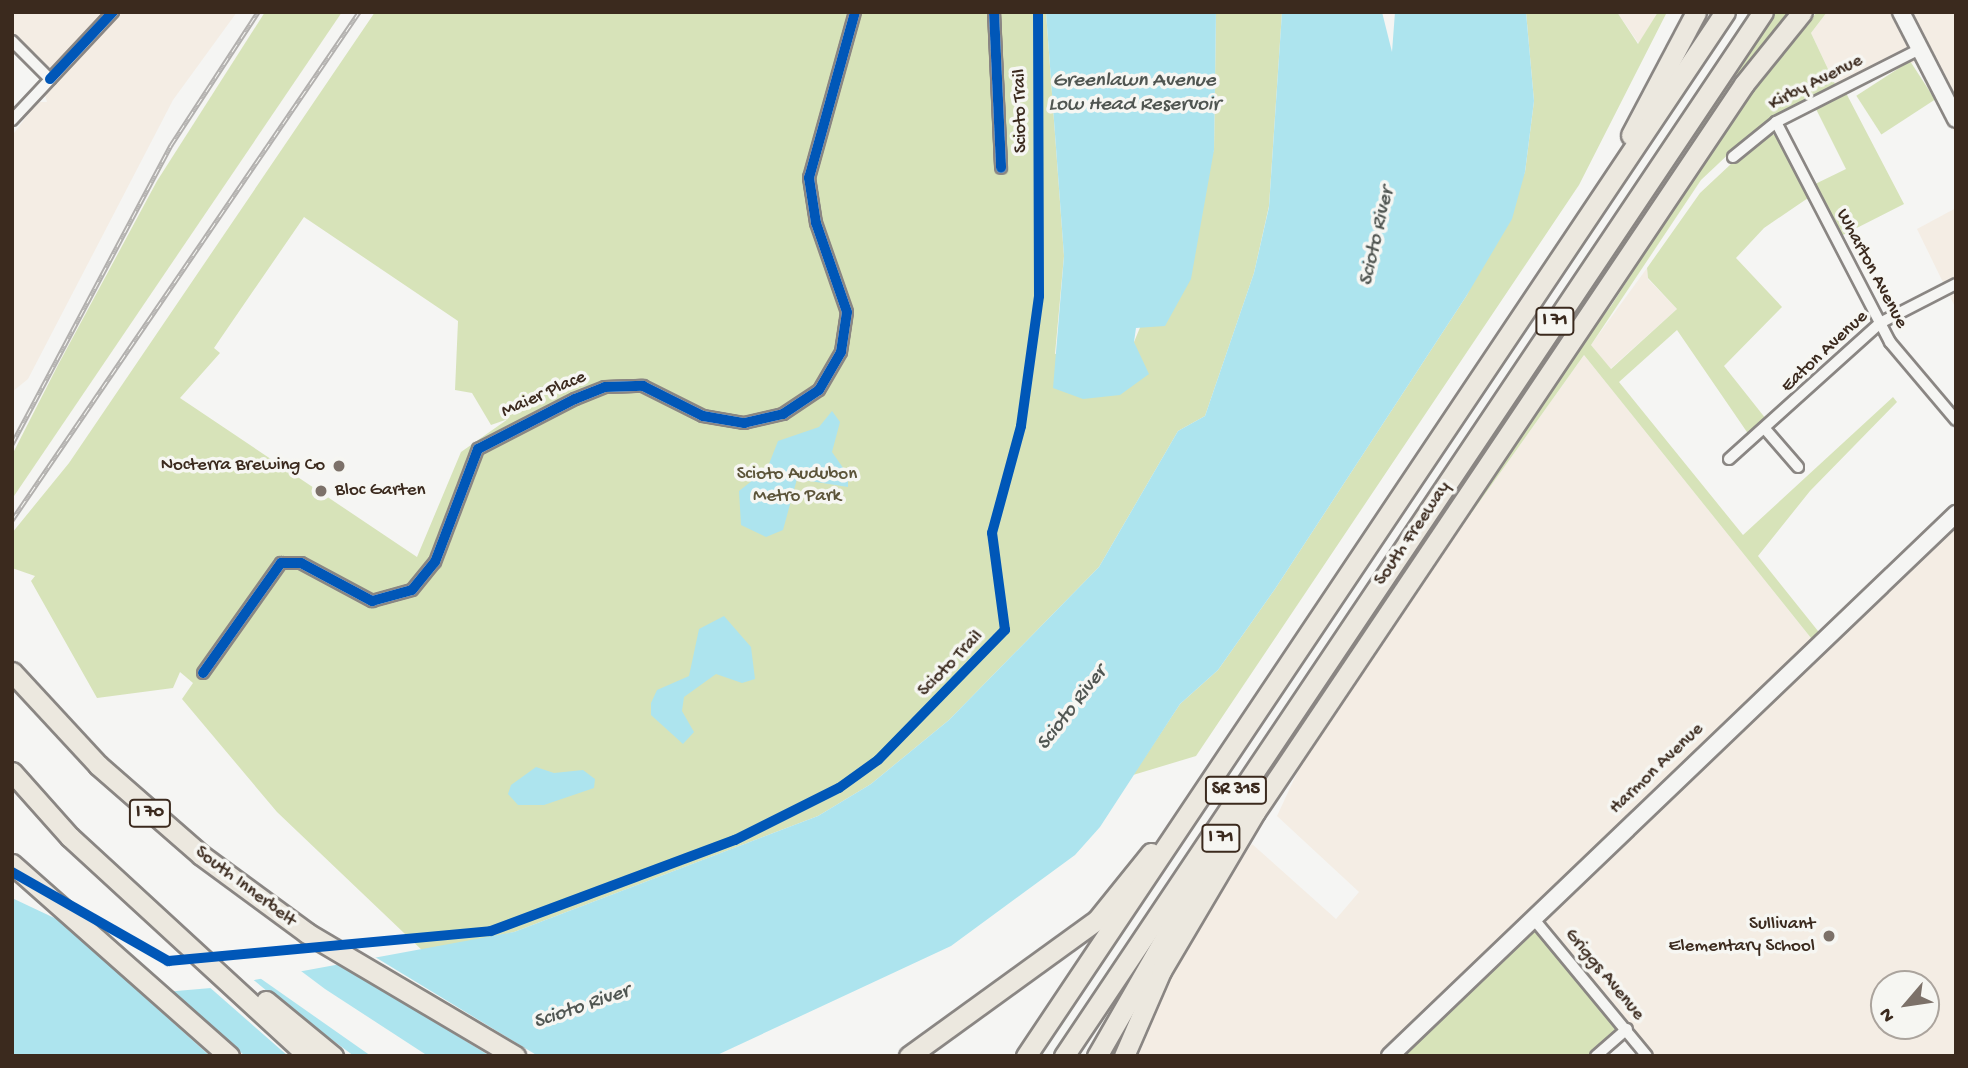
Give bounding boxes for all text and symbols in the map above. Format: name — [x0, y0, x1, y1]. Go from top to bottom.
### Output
street label: Kirby Avenue — [1765, 50, 1867, 116]
street label: Scioto Trail — [1009, 69, 1033, 153]
water label: Greenlawn Avenue Low Head Reservoir — [1048, 69, 1220, 119]
water label: Scioto River — [1354, 186, 1402, 288]
street label: Wharton Avenue — [1830, 205, 1912, 333]
road number: I 71 — [1534, 306, 1576, 335]
street label: Eaton Avenue — [1777, 306, 1873, 398]
street label: Maier Place — [498, 366, 590, 424]
place label: Nocterra Brewing Co — [161, 455, 325, 477]
marker: Nocterra Brewing Co — [331, 458, 347, 474]
park label: Scioto Audubon Metro Park — [737, 464, 857, 508]
street label: South Freeway — [1370, 478, 1456, 590]
place label: Bloc Garten — [335, 480, 426, 502]
marker: Bloc Garten — [313, 483, 329, 499]
street label: Scioto Trail — [914, 626, 988, 702]
water label: Scioto River — [1032, 662, 1114, 756]
street label: Harmon Avenue — [1605, 718, 1709, 820]
road number: SR 315 — [1204, 776, 1268, 804]
road number: I 70 — [127, 798, 173, 828]
road number: I 71 — [1200, 824, 1242, 852]
street label: South Innerbelt — [190, 841, 300, 933]
place label: Sullivant Elementary School — [1669, 914, 1815, 958]
street label: Griggs Avenue — [1559, 924, 1649, 1026]
marker: Sullivant Elementary School — [1821, 928, 1837, 944]
north arrow — [1870, 970, 1940, 1040]
water label: Scioto River — [531, 980, 633, 1036]
text: N — [1875, 1003, 1901, 1025]

